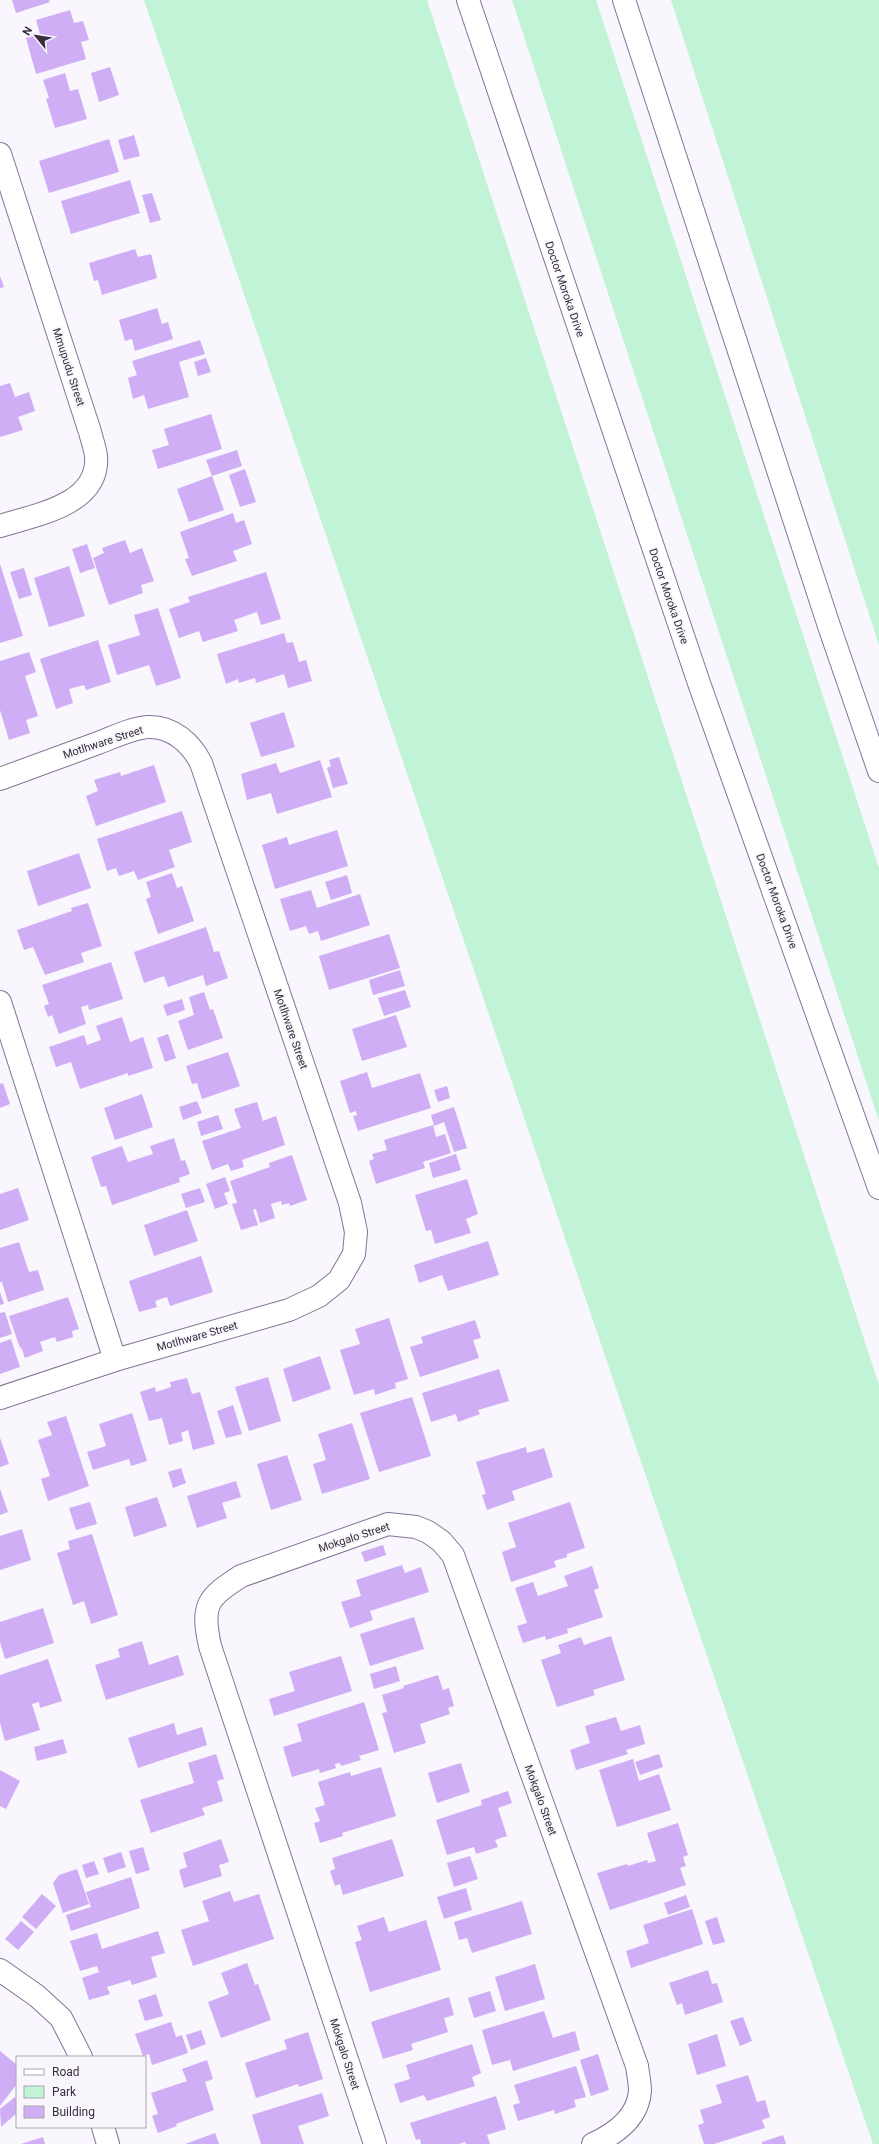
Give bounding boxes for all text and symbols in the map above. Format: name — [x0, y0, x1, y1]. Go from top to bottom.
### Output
north arrow — [16, 16, 56, 56]
text: N — [20, 24, 35, 38]
street label: Doctor Moroka Drive — [542, 240, 587, 339]
street label: Mmupudu Street — [50, 326, 87, 408]
street label: Doctor Moroka Drive — [646, 547, 691, 646]
street label: Motlhware Street — [61, 723, 145, 762]
street label: Doctor Moroka Drive — [753, 852, 800, 951]
street label: Motlhware Street — [271, 987, 310, 1071]
street label: Motlhware Street — [155, 1319, 240, 1354]
street label: Mokgalo Street — [317, 1520, 392, 1555]
street label: Mokgalo Street — [522, 1763, 559, 1838]
street label: Mokgalo Street — [327, 2017, 362, 2092]
legend — [16, 2056, 146, 2128]
text: Road — [52, 2065, 80, 2079]
text: Park — [52, 2085, 77, 2099]
text: Building — [52, 2105, 95, 2119]

